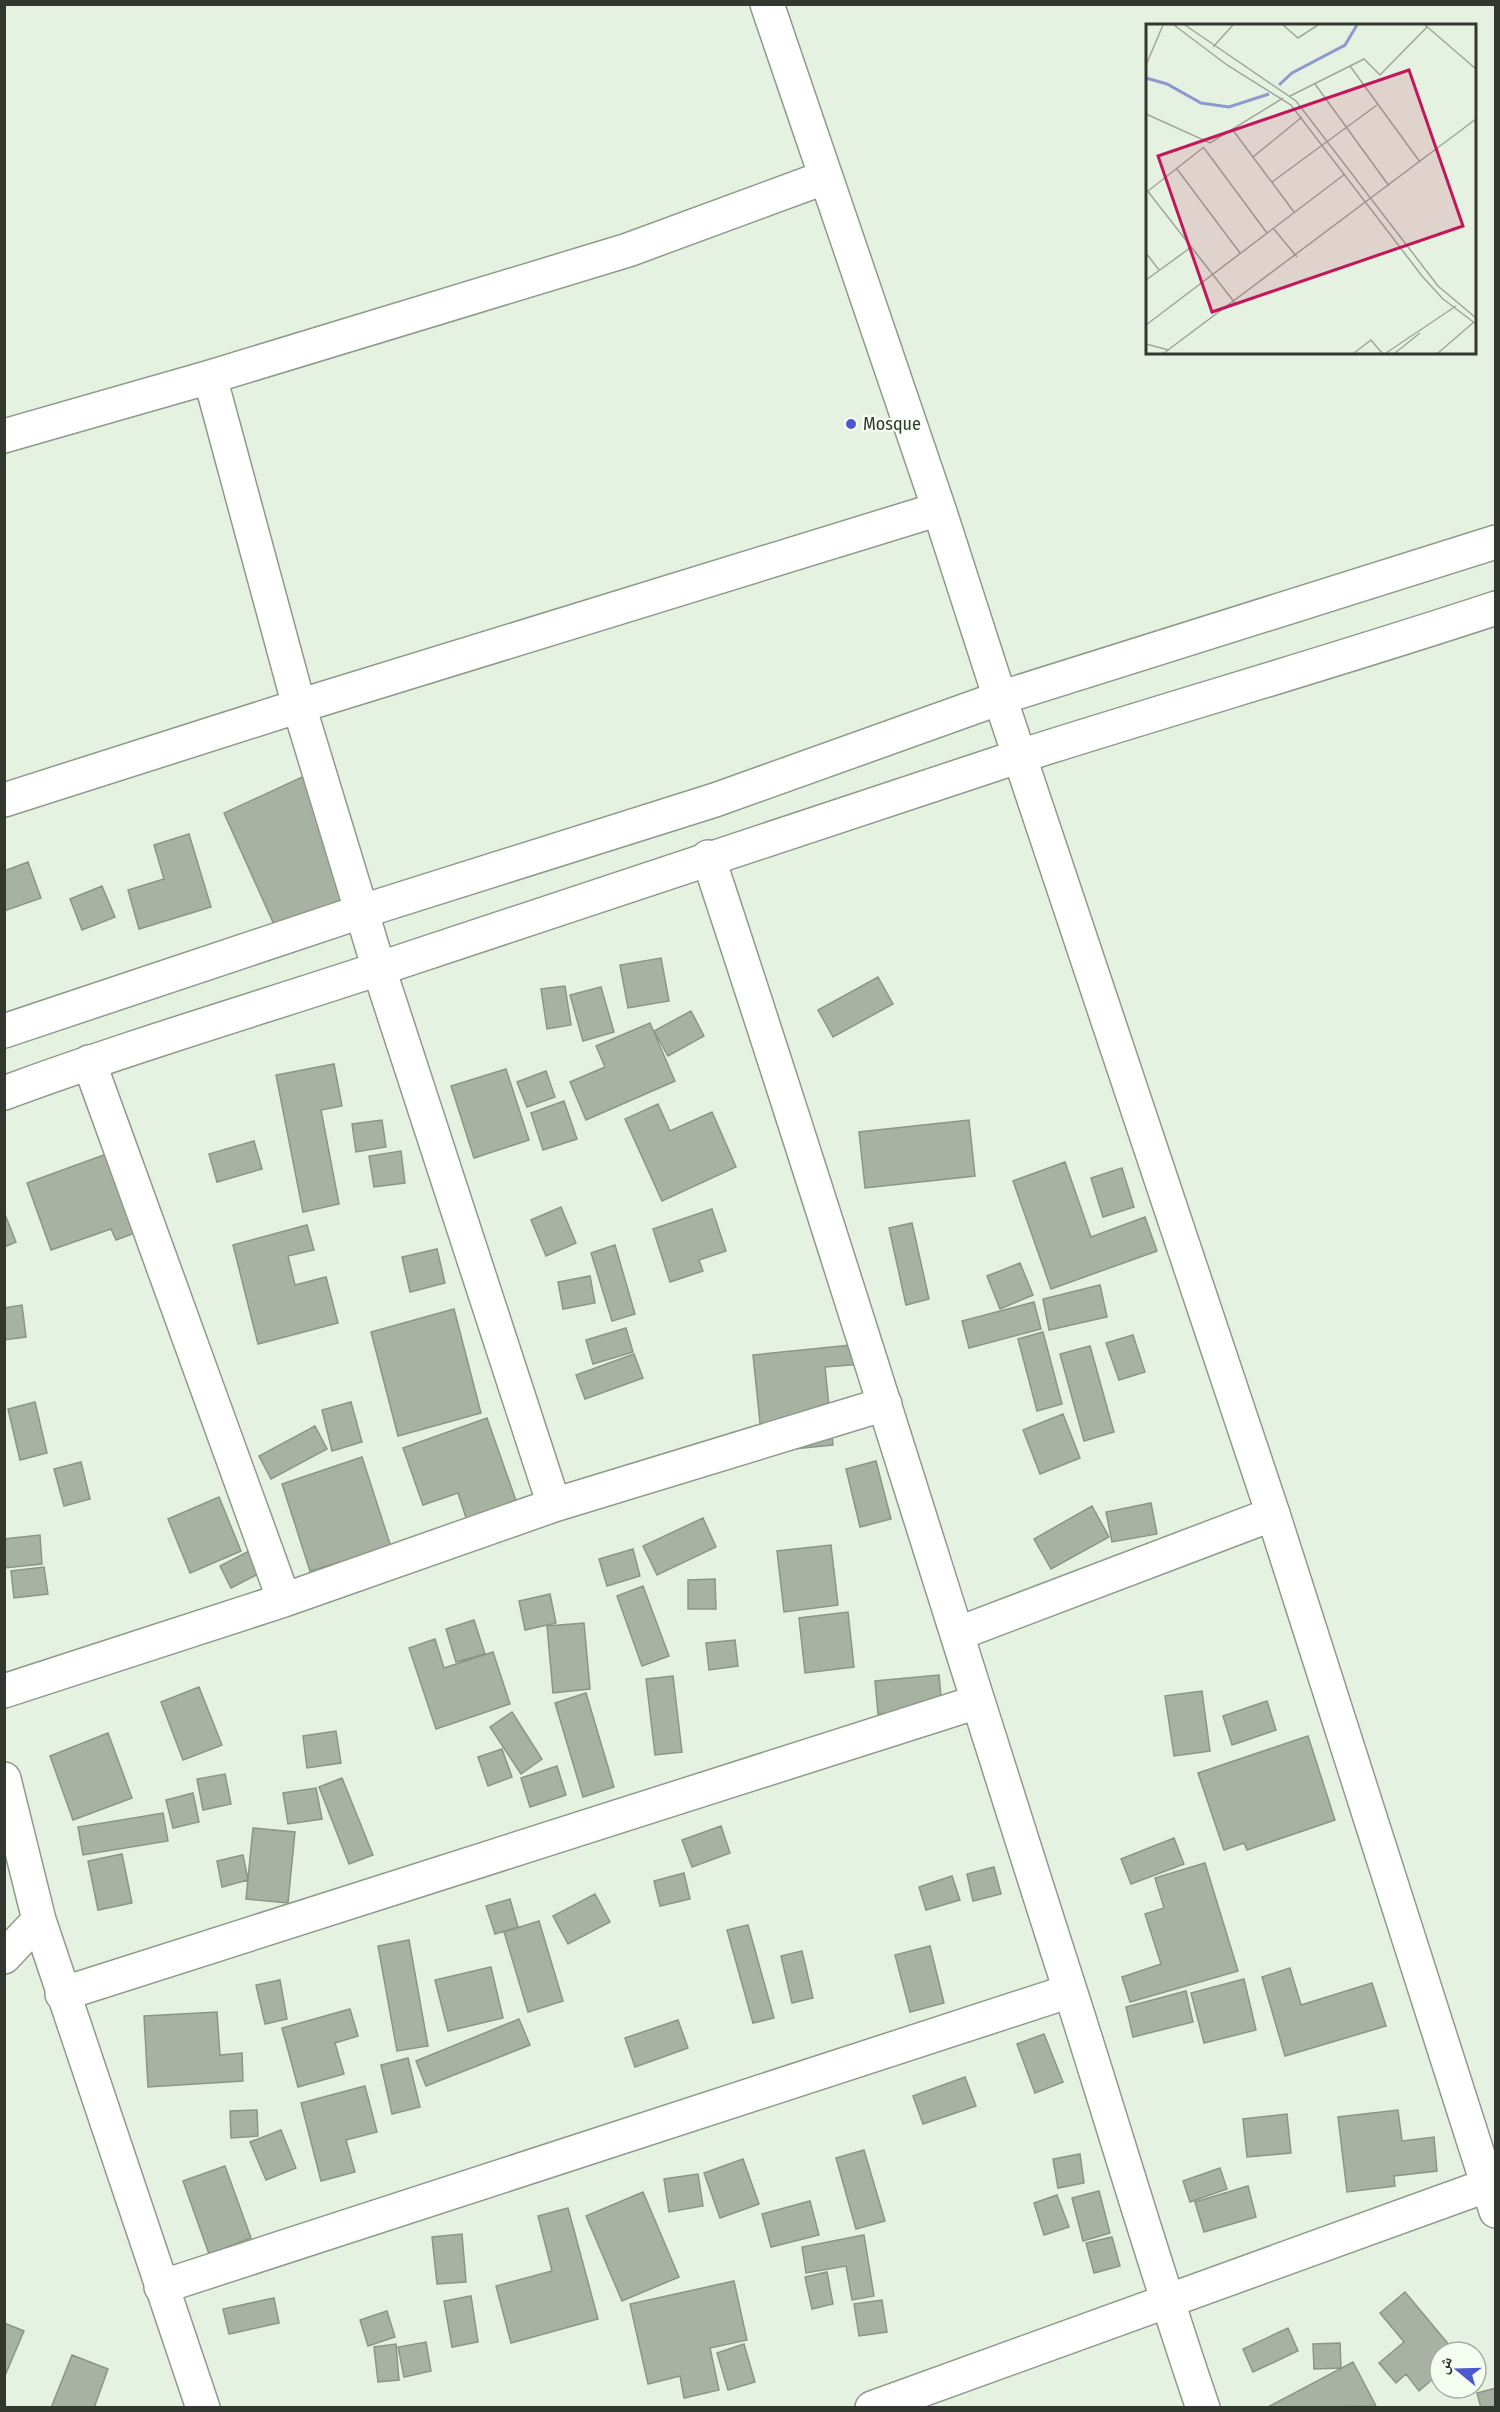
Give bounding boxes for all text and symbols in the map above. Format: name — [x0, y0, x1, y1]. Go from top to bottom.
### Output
inset map — [1146, 24, 1476, 354]
place label: Mosque — [863, 413, 921, 435]
marker: Mosque — [844, 417, 858, 431]
north arrow — [1428, 2340, 1488, 2400]
text: ش — [1433, 2354, 1456, 2376]

